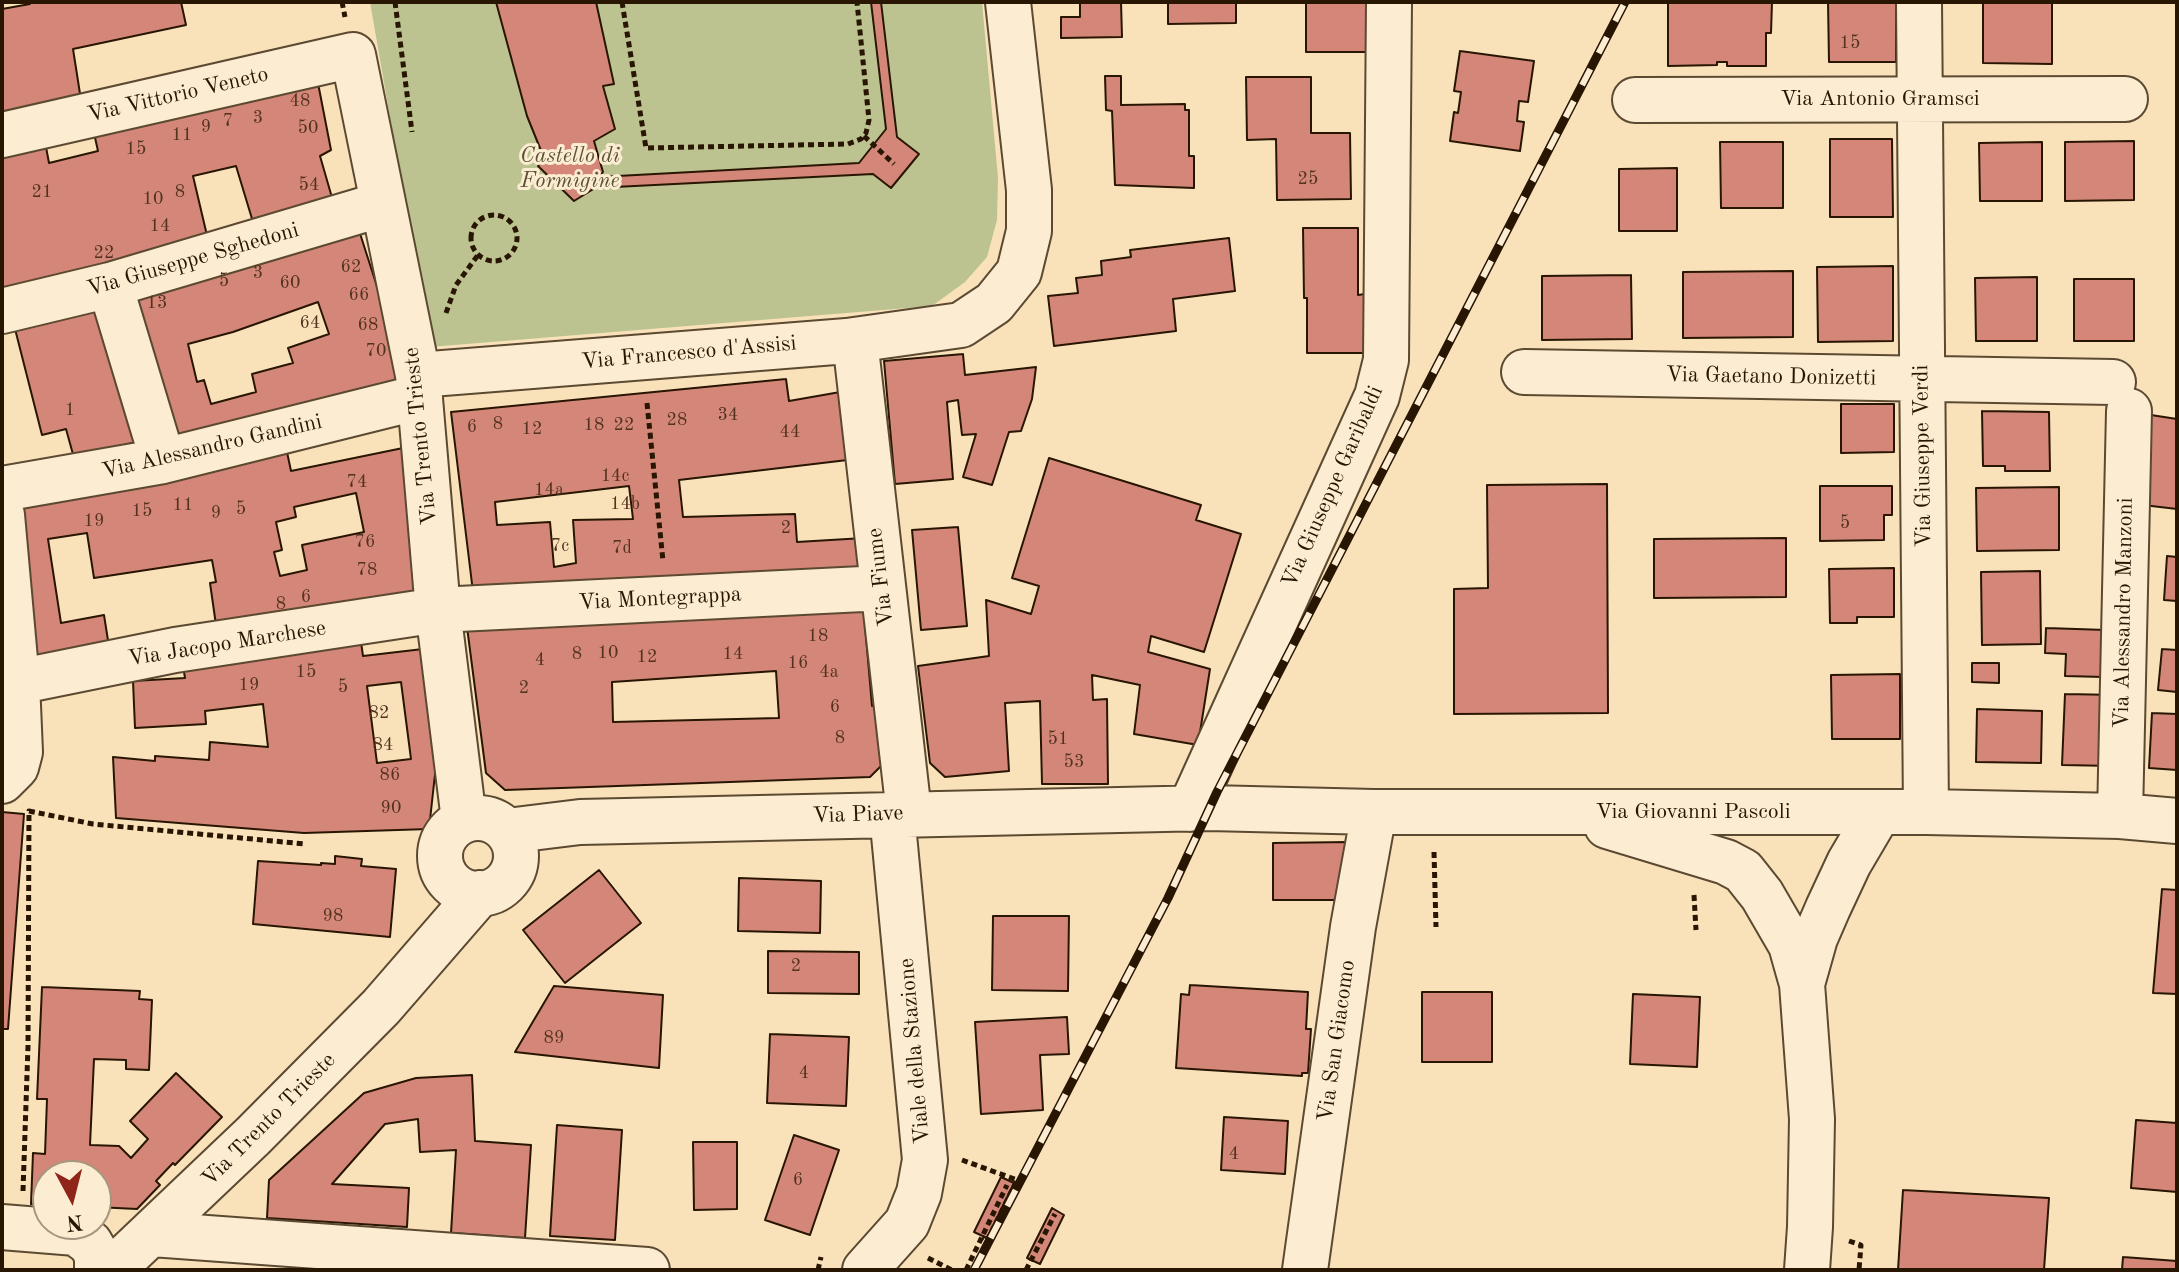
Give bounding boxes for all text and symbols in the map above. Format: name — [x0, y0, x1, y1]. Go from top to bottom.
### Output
house number: 15 — [1840, 32, 1860, 54]
street label: Via Vittorio Veneto — [85, 61, 271, 129]
street label: Via Antonio Gramsci — [1780, 86, 1980, 112]
house number: 48 — [290, 90, 310, 112]
house number: 3 — [253, 107, 263, 129]
house number: 7 — [223, 110, 233, 132]
house number: 9 — [201, 116, 211, 138]
house number: 50 — [298, 117, 318, 139]
house number: 11 — [172, 124, 192, 146]
house number: 15 — [126, 138, 146, 160]
park label: Castello di Formigine — [520, 143, 620, 194]
house number: 25 — [1298, 168, 1318, 190]
house number: 54 — [299, 174, 319, 196]
house number: 21 — [32, 181, 52, 203]
house number: 8 — [175, 181, 185, 203]
house number: 10 — [143, 188, 163, 210]
house number: 14 — [150, 215, 170, 237]
street label: Via Giuseppe Sghedoni — [84, 217, 302, 303]
house number: 22 — [94, 242, 114, 264]
house number: 62 — [341, 256, 361, 278]
house number: 3 — [253, 262, 263, 284]
house number: 5 — [219, 270, 229, 292]
house number: 60 — [280, 272, 300, 294]
house number: 66 — [349, 284, 369, 306]
house number: 13 — [147, 292, 167, 314]
house number: 64 — [300, 312, 320, 334]
house number: 68 — [358, 314, 378, 336]
street label: Via Francesco d'Assisi — [580, 330, 798, 376]
house number: 70 — [366, 340, 386, 362]
street label: Via Trento Trieste — [399, 346, 443, 526]
street label: Via Gaetano Donizetti — [1666, 362, 1876, 392]
street label: Via Giuseppe Verdi — [1908, 364, 1938, 548]
street label: Via Giuseppe Garibaldi — [1277, 382, 1389, 592]
house number: 1 — [65, 399, 75, 421]
house number: 34 — [718, 404, 738, 426]
street label: Via Alessandro Gandini — [99, 409, 325, 485]
house number: 28 — [667, 409, 687, 431]
house number: 8 — [493, 413, 503, 435]
house number: 18 — [584, 414, 604, 436]
house number: 22 — [614, 414, 634, 436]
house number: 6 — [467, 416, 477, 438]
house number: 12 — [522, 418, 542, 440]
house number: 44 — [780, 421, 800, 443]
house number: 14c — [601, 465, 629, 487]
house number: 74 — [347, 471, 367, 493]
house number: 14a — [534, 479, 564, 501]
house number: 14b — [610, 493, 640, 515]
house number: 11 — [173, 494, 193, 516]
street label: Via Alessandro Manzoni — [2109, 497, 2139, 729]
house number: 5 — [236, 498, 246, 520]
house number: 15 — [132, 500, 152, 522]
house number: 9 — [211, 502, 221, 524]
house number: 19 — [84, 510, 104, 532]
house number: 5 — [1840, 512, 1850, 534]
house number: 2 — [781, 517, 791, 539]
street label: Via Fiume — [862, 526, 900, 628]
house number: 76 — [355, 531, 375, 553]
house number: 7c — [551, 535, 569, 557]
house number: 7d — [612, 537, 632, 559]
house number: 78 — [357, 559, 377, 581]
street label: Via Montegrappa — [578, 582, 742, 616]
house number: 6 — [301, 586, 311, 608]
house number: 8 — [276, 593, 286, 615]
street label: Via Jacopo Marchese — [126, 615, 328, 673]
house number: 18 — [808, 625, 828, 647]
house number: 10 — [598, 642, 618, 664]
house number: 8 — [572, 643, 582, 665]
house number: 14 — [723, 643, 743, 665]
house number: 12 — [637, 646, 657, 668]
house number: 4 — [535, 649, 545, 671]
house number: 16 — [788, 652, 808, 674]
house number: 15 — [296, 661, 316, 683]
house number: 4a — [819, 661, 839, 683]
house number: 19 — [239, 674, 259, 696]
house number: 5 — [338, 676, 348, 698]
house number: 2 — [519, 677, 529, 699]
house number: 6 — [830, 696, 840, 718]
house number: 82 — [369, 702, 389, 724]
house number: 8 — [835, 727, 845, 749]
house number: 51 — [1048, 728, 1068, 750]
house number: 84 — [373, 734, 393, 756]
house number: 53 — [1064, 751, 1084, 773]
house number: 86 — [380, 764, 400, 786]
house number: 90 — [381, 797, 401, 819]
street label: Via Giovanni Pascoli — [1595, 799, 1791, 825]
street label: Via Piave — [812, 800, 904, 830]
house number: 98 — [323, 905, 343, 927]
house number: 2 — [791, 955, 801, 977]
street label: Viale della Stazione — [894, 957, 936, 1145]
street label: Via San Giacomo — [1313, 958, 1361, 1124]
house number: 89 — [544, 1027, 564, 1049]
street label: Via Trento Trieste — [197, 1048, 341, 1192]
house number: 4 — [799, 1062, 809, 1084]
house number: 4 — [1229, 1143, 1239, 1165]
north arrow — [32, 1160, 112, 1240]
house number: 6 — [793, 1169, 803, 1191]
text: N — [65, 1210, 84, 1234]

